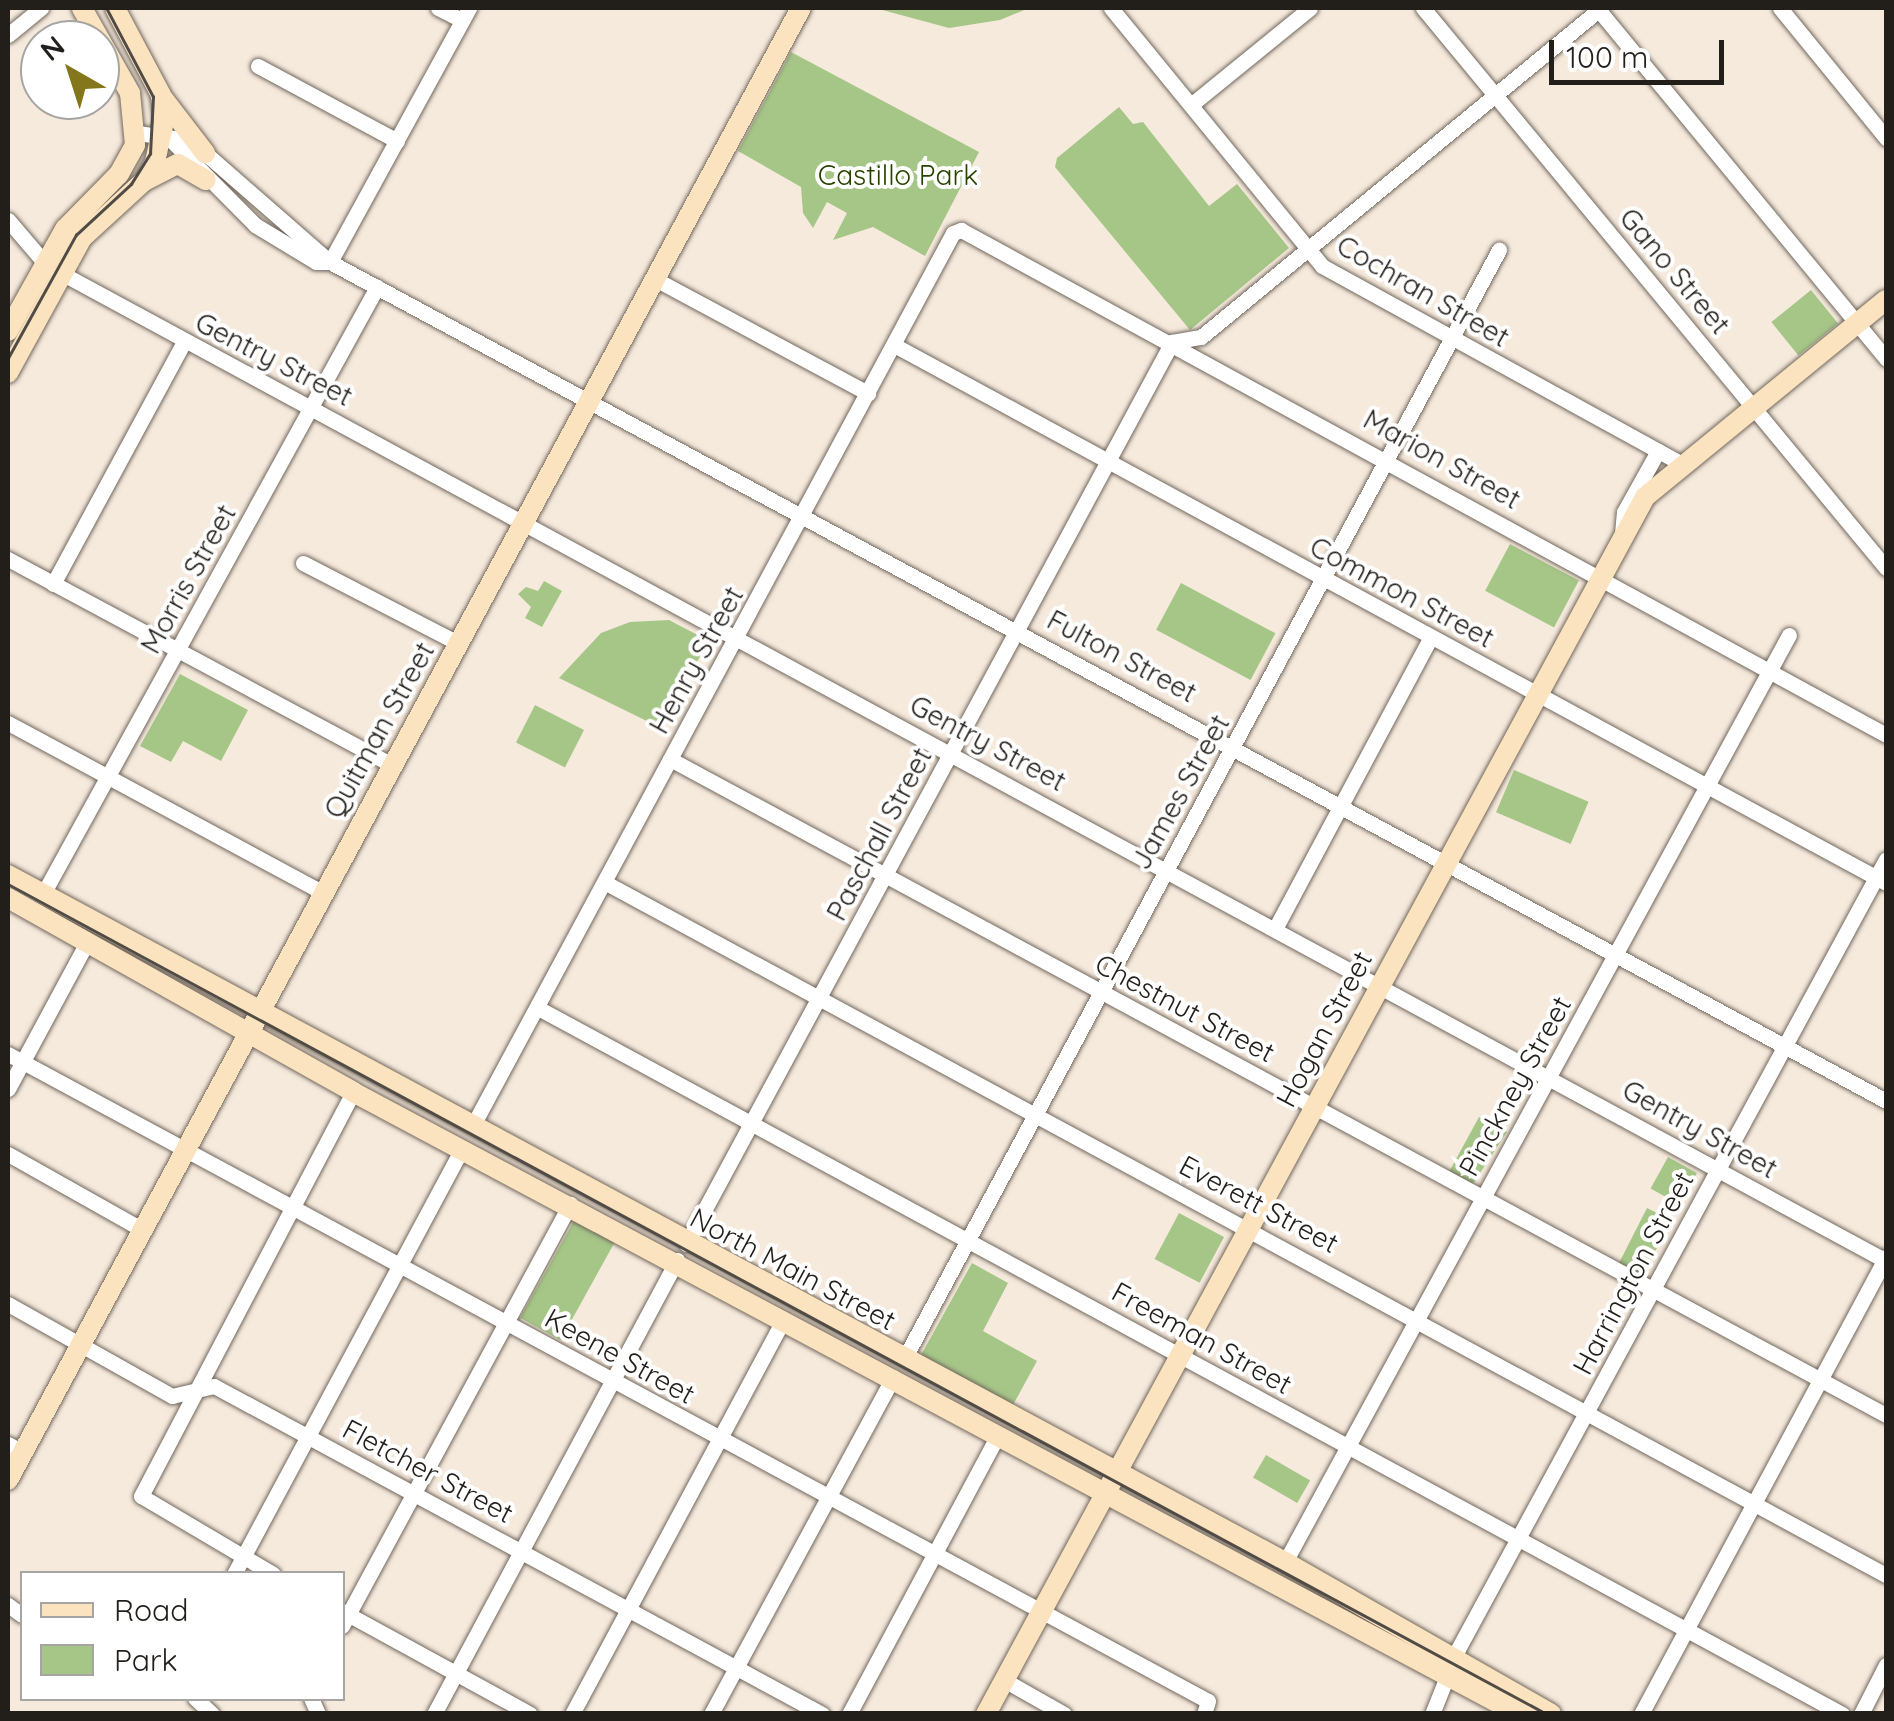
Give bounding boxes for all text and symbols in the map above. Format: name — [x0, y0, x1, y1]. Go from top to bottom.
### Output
north arrow — [20, 20, 120, 120]
scale bar — [1554, 20, 1729, 82]
text: N — [33, 28, 71, 68]
text: 100 m — [1566, 38, 1648, 76]
park label: Castillo Park — [818, 158, 978, 192]
street label: Gano Street — [1613, 201, 1737, 341]
street label: Cochran Street — [1331, 228, 1515, 354]
street label: Gentry Street — [190, 305, 358, 413]
street label: Marion Street — [1358, 402, 1526, 516]
street label: Morris Street — [133, 499, 243, 659]
street label: Common Street — [1304, 529, 1500, 655]
street label: Henry Street — [642, 581, 750, 739]
street label: Fulton Street — [1042, 603, 1202, 709]
street label: Quitman Street — [317, 636, 441, 824]
street label: Gentry Street — [904, 688, 1072, 798]
street label: James Street — [1124, 709, 1236, 875]
street label: Paschall Street — [819, 742, 939, 926]
street label: Hogan Street — [1269, 945, 1379, 1113]
street label: Chestnut Street — [1090, 947, 1280, 1069]
street label: Pinckney Street — [1452, 990, 1578, 1182]
street label: Gentry Street — [1617, 1073, 1783, 1185]
street label: Everett Street — [1174, 1148, 1344, 1260]
street label: Harrington Street — [1565, 1166, 1701, 1380]
street label: North Main Street — [685, 1201, 901, 1337]
street label: Freeman Street — [1106, 1275, 1298, 1401]
street label: Keene Street — [539, 1301, 701, 1411]
street label: Fletcher Street — [337, 1412, 519, 1530]
legend — [20, 1571, 345, 1701]
text: Road — [114, 1591, 188, 1629]
text: Park — [114, 1641, 178, 1679]

